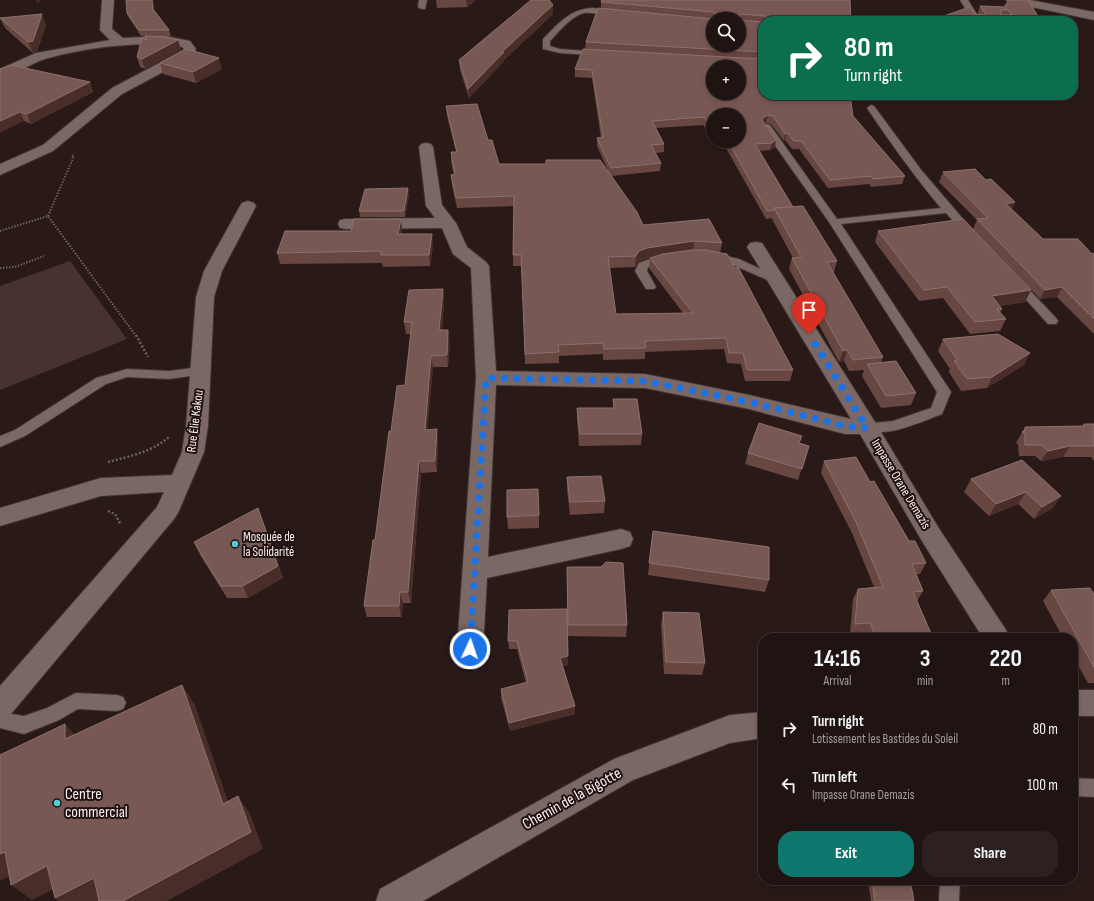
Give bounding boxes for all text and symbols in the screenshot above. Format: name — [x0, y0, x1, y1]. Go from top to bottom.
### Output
map controls — [706, 12, 746, 148]
button: search — [706, 12, 746, 52]
text: 80 m — [844, 31, 893, 64]
icon: right — [778, 32, 830, 84]
button: + — [706, 60, 746, 100]
text: Turn right — [844, 65, 902, 86]
button: − — [706, 108, 746, 148]
pin — [792, 293, 826, 334]
icon: arrive — [798, 299, 820, 321]
street label: Rue Élie Kakou — [183, 389, 207, 453]
street label: Impasse Orane Demazis — [868, 436, 934, 532]
place label: Mosquée de la Solidarité — [243, 529, 295, 560]
marker: Mosquée de la Solidarité — [230, 539, 240, 549]
position arrow — [449, 628, 491, 670]
text: 14:16 — [814, 644, 861, 673]
text: 3 — [920, 644, 931, 673]
text: 220 — [989, 644, 1022, 673]
text: Arrival — [824, 673, 851, 689]
text: min — [917, 673, 933, 689]
text: m — [1001, 673, 1010, 689]
text: Turn right — [812, 712, 864, 731]
icon: right — [778, 718, 800, 740]
text: 80 m — [1033, 720, 1058, 739]
text: Lotissement les Bastides du Soleil — [812, 731, 958, 747]
street label: Chemin de la Bigotte — [519, 764, 625, 834]
text: Turn left — [812, 768, 857, 787]
icon: left — [778, 774, 800, 796]
text: 100 m — [1027, 776, 1058, 795]
place label: Centre commercial — [65, 785, 128, 822]
text: Impasse Orane Demazis — [812, 787, 914, 803]
marker: Centre commercial — [52, 798, 62, 808]
button: Exit — [778, 831, 914, 877]
button: Share — [922, 831, 1058, 877]

